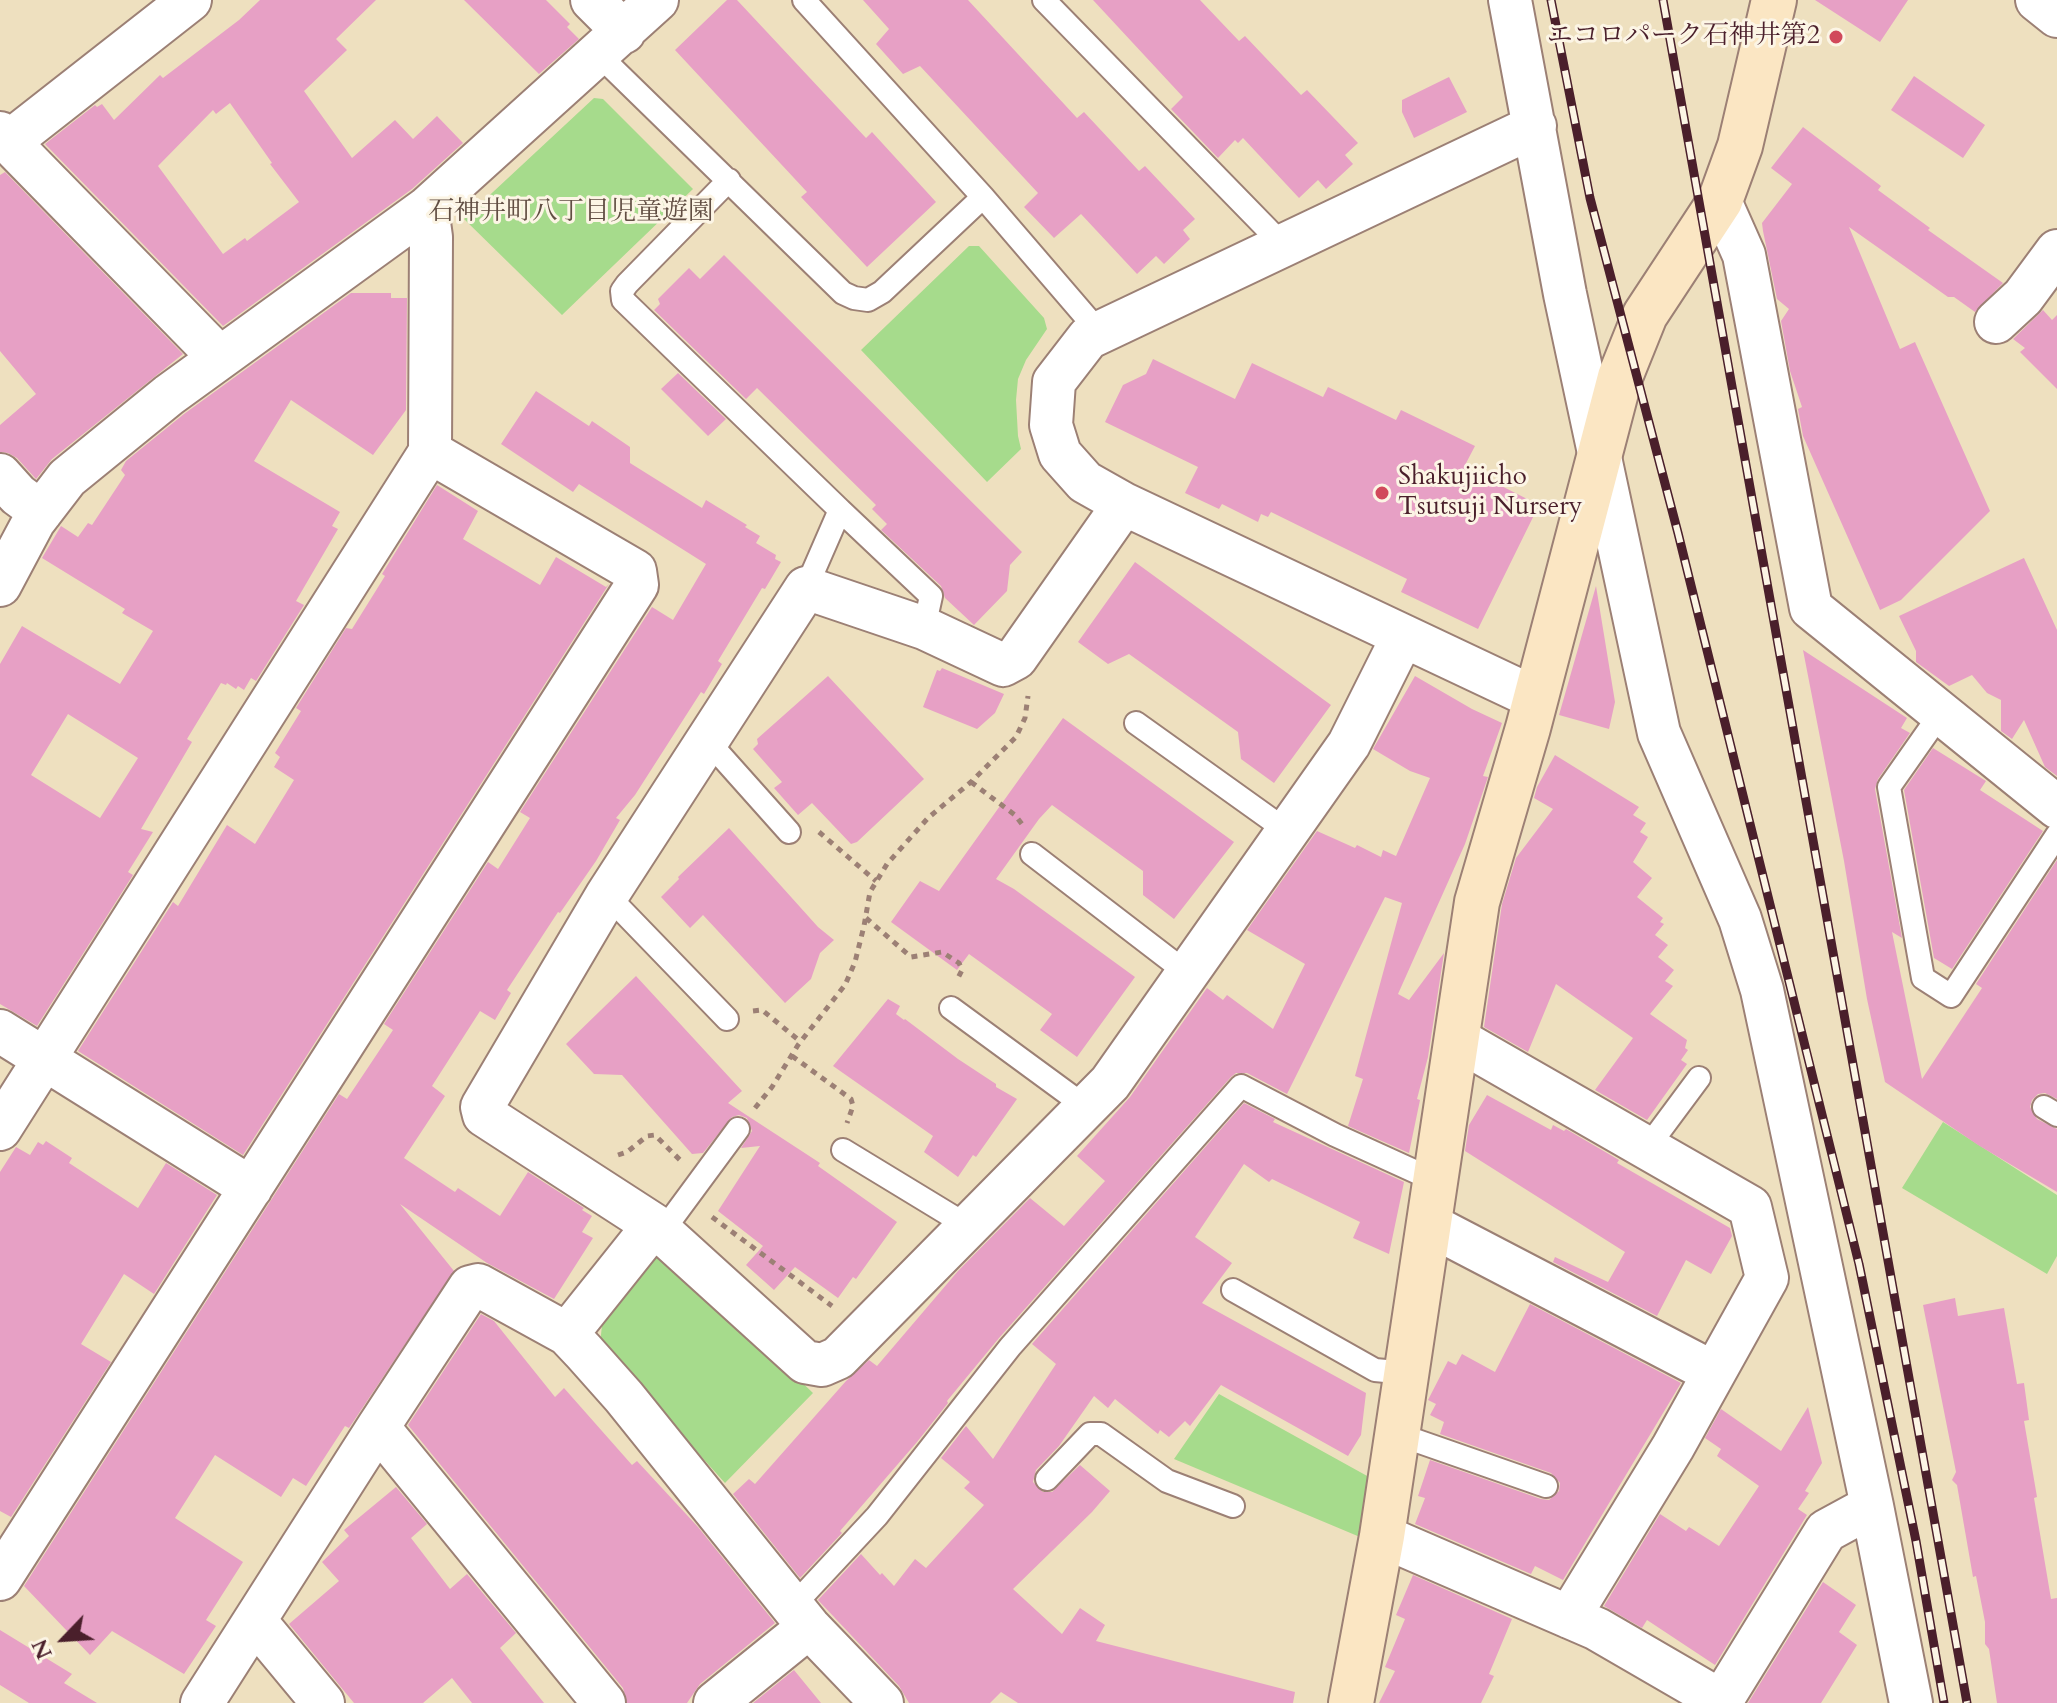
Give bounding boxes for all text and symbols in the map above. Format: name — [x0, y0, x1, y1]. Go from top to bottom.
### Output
place label: エコロパーク石神井第2 — [1547, 21, 1820, 53]
marker: エコロパーク石神井第2 — [1827, 28, 1845, 46]
park label: 石神井町八丁目児童遊園 — [428, 197, 714, 229]
place label: Shakujiicho Tsutsuji Nursery — [1398, 462, 1582, 524]
marker: Shakujiicho Tsutsuji Nursery — [1373, 484, 1391, 502]
north arrow — [24, 1599, 104, 1679]
text: N — [25, 1634, 60, 1664]

